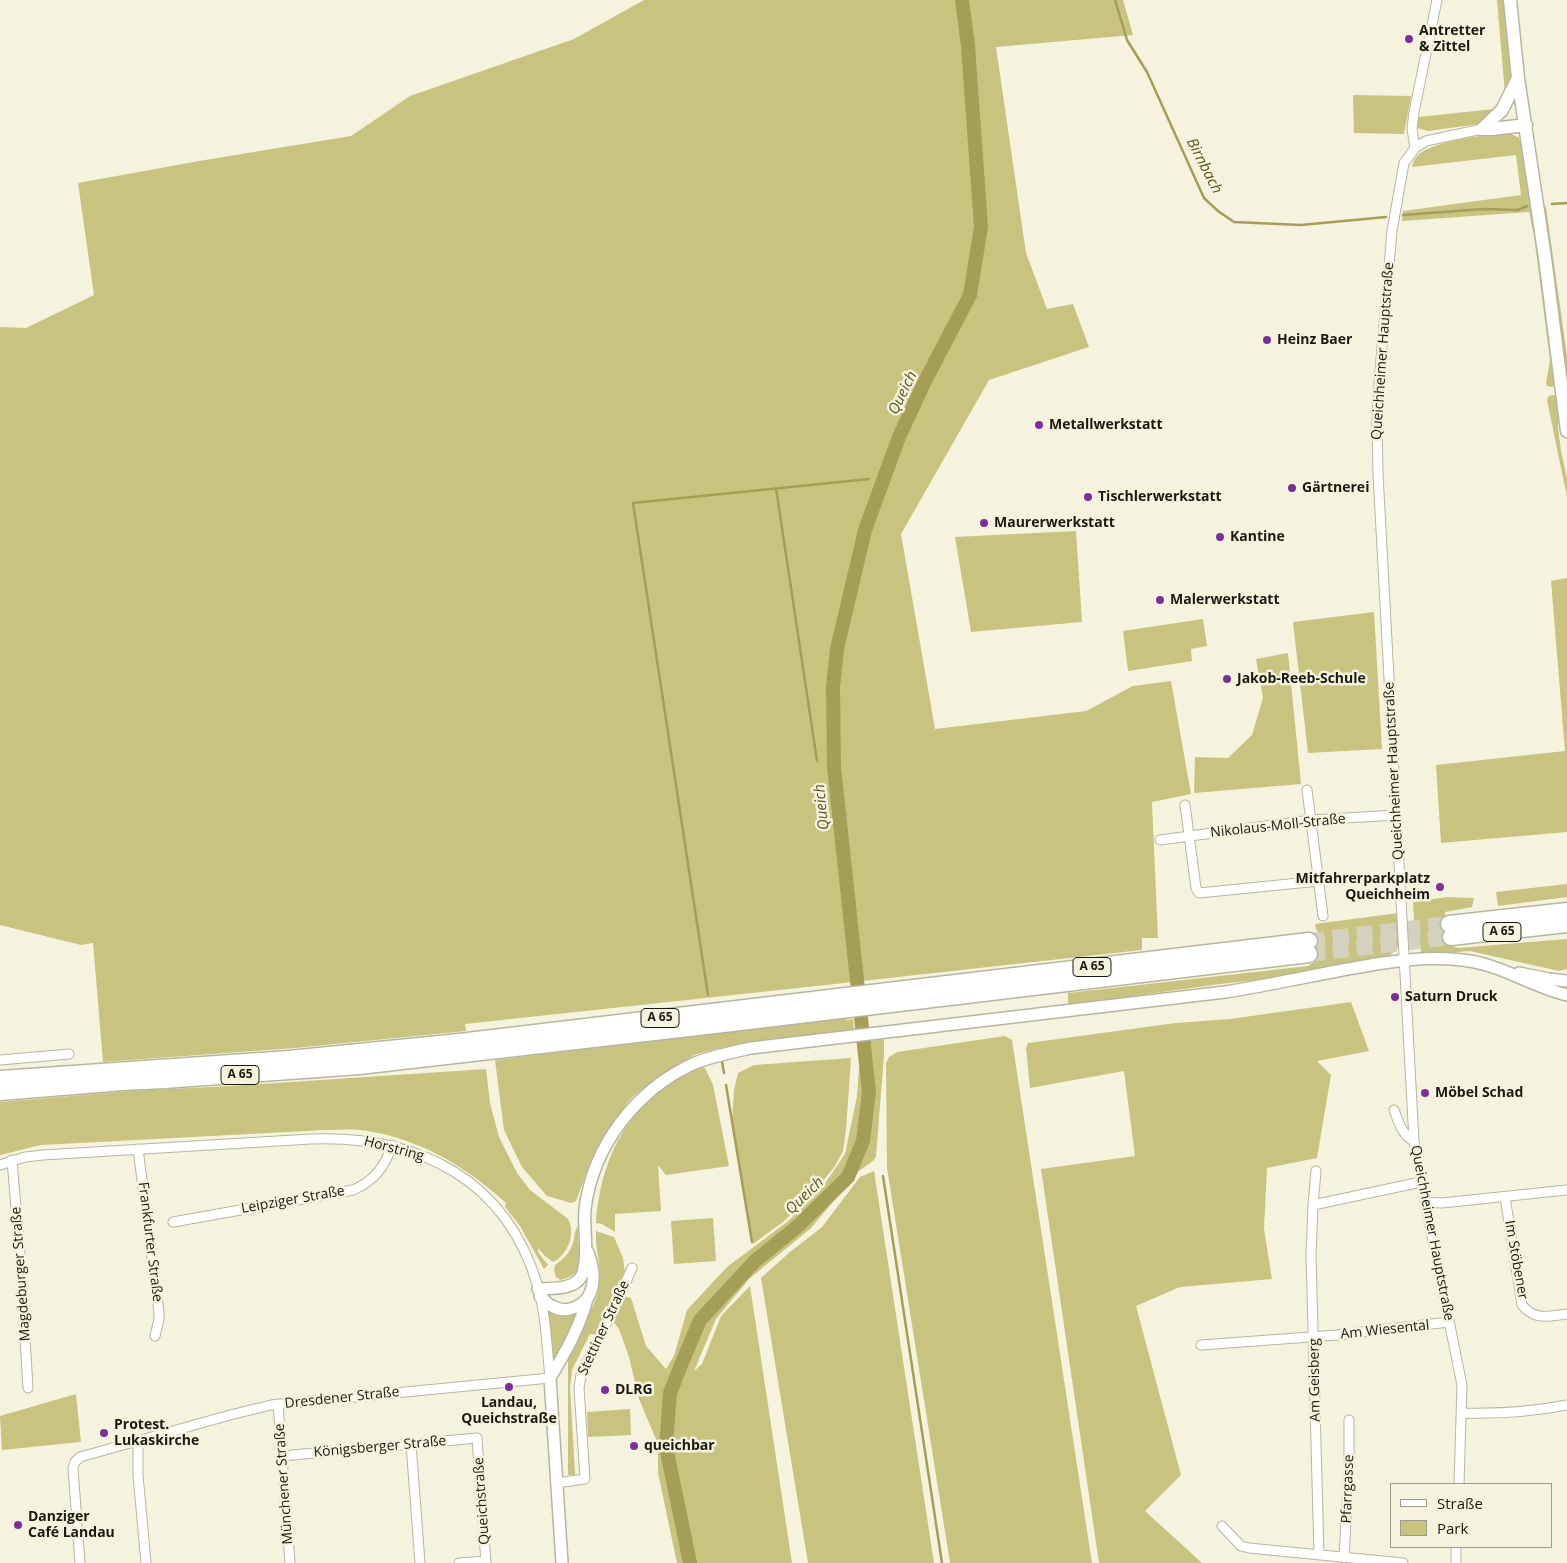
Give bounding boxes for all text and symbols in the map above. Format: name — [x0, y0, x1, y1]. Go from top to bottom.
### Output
place label: Antretter & Zittel — [1419, 23, 1485, 56]
marker: Antretter & Zittel — [1403, 33, 1415, 45]
water label: Birnbach — [1182, 135, 1226, 197]
street label: Queichheimer Hauptstraße — [1368, 261, 1398, 441]
place label: Heinz Baer — [1277, 332, 1352, 348]
marker: Heinz Baer — [1261, 334, 1273, 346]
water label: Queich — [885, 368, 921, 418]
place label: Metallwerkstatt — [1049, 417, 1162, 433]
marker: Metallwerkstatt — [1033, 419, 1045, 431]
place label: Gärtnerei — [1302, 480, 1369, 496]
marker: Gärtnerei — [1286, 482, 1298, 494]
place label: Tischlerwerkstatt — [1098, 489, 1222, 505]
marker: Tischlerwerkstatt — [1082, 491, 1094, 503]
place label: Maurerwerkstatt — [994, 515, 1115, 531]
marker: Maurerwerkstatt — [978, 517, 990, 529]
place label: Kantine — [1230, 529, 1285, 545]
marker: Kantine — [1214, 531, 1226, 543]
place label: Malerwerkstatt — [1170, 592, 1279, 608]
marker: Malerwerkstatt — [1154, 594, 1166, 606]
place label: Jakob-Reeb-Schule — [1237, 671, 1366, 687]
marker: Jakob-Reeb-Schule — [1221, 673, 1233, 685]
street label: Queichheimer Hauptstraße — [1381, 682, 1407, 860]
water label: Queich — [811, 783, 833, 831]
street label: Nikolaus-Moll-Straße — [1209, 811, 1347, 841]
place label: Mitfahrerparkplatz Queichheim — [1296, 871, 1430, 904]
marker: Mitfahrerparkplatz Queichheim — [1434, 881, 1446, 893]
road number: A 65 — [1483, 922, 1521, 942]
road number: A 65 — [1073, 958, 1111, 976]
place label: Saturn Druck — [1405, 989, 1497, 1005]
marker: Saturn Druck — [1389, 991, 1401, 1003]
road number: A 65 — [641, 1008, 679, 1028]
road number: A 65 — [221, 1066, 259, 1084]
place label: Möbel Schad — [1435, 1085, 1523, 1101]
marker: Möbel Schad — [1419, 1087, 1431, 1099]
street label: Horstring — [362, 1133, 426, 1165]
street label: Queichheimer Hauptstraße — [1407, 1144, 1457, 1322]
water label: Queich — [782, 1173, 828, 1219]
street label: Frankfurter Straße — [134, 1181, 166, 1303]
street label: Leipziger Straße — [240, 1183, 346, 1217]
street label: Magdeburger Straße — [8, 1206, 34, 1342]
street label: Im Stöbener — [1501, 1219, 1531, 1301]
street label: Stettiner Straße — [575, 1278, 633, 1378]
street label: Am Wiesental — [1340, 1317, 1430, 1343]
street label: Am Geisberg — [1306, 1338, 1324, 1422]
marker: Landau, Queichstraße — [503, 1381, 515, 1393]
place label: DLRG — [615, 1382, 653, 1398]
street label: Dresdener Straße — [284, 1384, 400, 1412]
marker: DLRG — [599, 1384, 611, 1396]
place label: Landau, Queichstraße — [461, 1395, 557, 1428]
place label: Protest. Lukaskirche — [114, 1417, 199, 1450]
street label: Münchener Straße — [271, 1423, 297, 1545]
marker: Protest. Lukaskirche — [98, 1427, 110, 1439]
street label: Königsberger Straße — [313, 1433, 447, 1461]
place label: queichbar — [644, 1438, 715, 1454]
marker: queichbar — [628, 1440, 640, 1452]
street label: Pfarrgasse — [1338, 1454, 1358, 1524]
street label: Queichstraße — [471, 1457, 493, 1545]
legend — [1390, 1483, 1552, 1548]
text: Straße — [1437, 1493, 1483, 1513]
place label: Danziger Café Landau — [28, 1509, 115, 1541]
text: Park — [1437, 1518, 1468, 1538]
marker: Danziger Café Landau — [12, 1519, 24, 1531]

